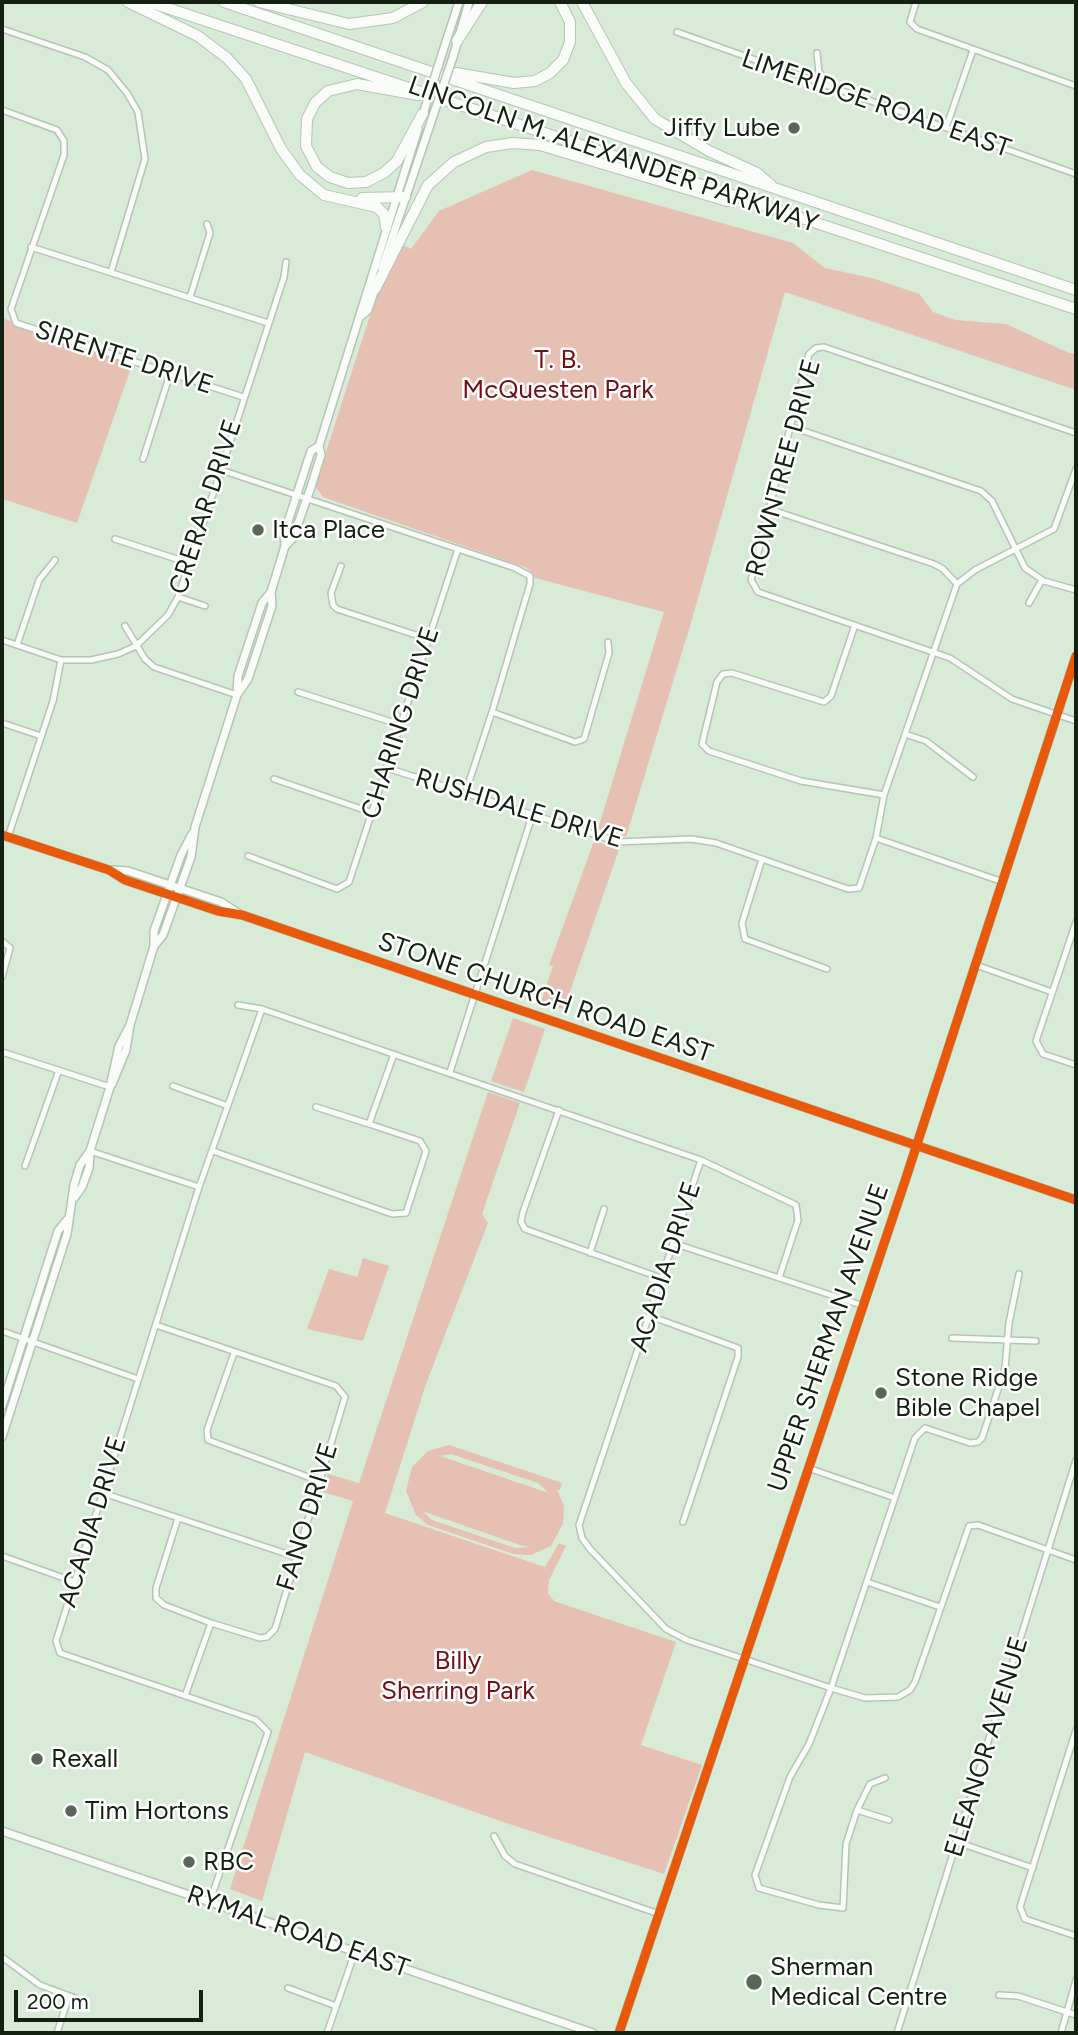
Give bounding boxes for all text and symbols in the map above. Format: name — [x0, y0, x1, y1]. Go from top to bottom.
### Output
street label: LIMERIDGE ROAD EAST — [737, 43, 1015, 165]
street label: LINCOLN M. ALEXANDER PARKWAY — [404, 70, 822, 240]
place label: Jiffy Lube — [664, 112, 780, 144]
marker: Jiffy Lube — [786, 120, 802, 136]
street label: SIRENTE DRIVE — [31, 314, 217, 402]
park label: T. B. McQuesten Park — [462, 344, 654, 406]
street label: ROWNTREE DRIVE — [740, 356, 828, 580]
street label: CRERAR DRIVE — [163, 416, 249, 598]
place label: Itca Place — [272, 514, 385, 546]
marker: Itca Place — [250, 522, 266, 538]
street label: CHARING DRIVE — [355, 623, 447, 823]
street label: RUSHDALE DRIVE — [411, 763, 627, 855]
street label: STONE CHURCH ROAD EAST — [374, 926, 716, 1070]
street label: ACADIA DRIVE — [624, 1178, 708, 1356]
street label: UPPER SHERMAN AVENUE — [762, 1180, 896, 1496]
place label: Stone Ridge Bible Chapel — [895, 1362, 1040, 1424]
marker: Stone Ridge Bible Chapel — [873, 1385, 889, 1401]
street label: ACADIA DRIVE — [52, 1433, 134, 1611]
street label: FANO DRIVE — [271, 1439, 345, 1595]
street label: ELEANOR AVENUE — [939, 1633, 1035, 1861]
park label: Billy Sherring Park — [381, 1645, 535, 1706]
place label: Rexall — [51, 1743, 118, 1775]
marker: Rexall — [29, 1751, 45, 1767]
place label: Tim Hortons — [85, 1795, 229, 1827]
marker: Tim Hortons — [63, 1803, 79, 1819]
place label: RBC — [203, 1846, 254, 1878]
marker: RBC — [181, 1854, 197, 1870]
street label: RYMAL ROAD EAST — [183, 1879, 413, 1985]
place label: Sherman Medical Centre — [770, 1951, 947, 2012]
marker: Sherman Medical Centre — [744, 1972, 764, 1992]
scale bar — [18, 1976, 206, 2020]
text: 200 m — [27, 1989, 89, 2014]

